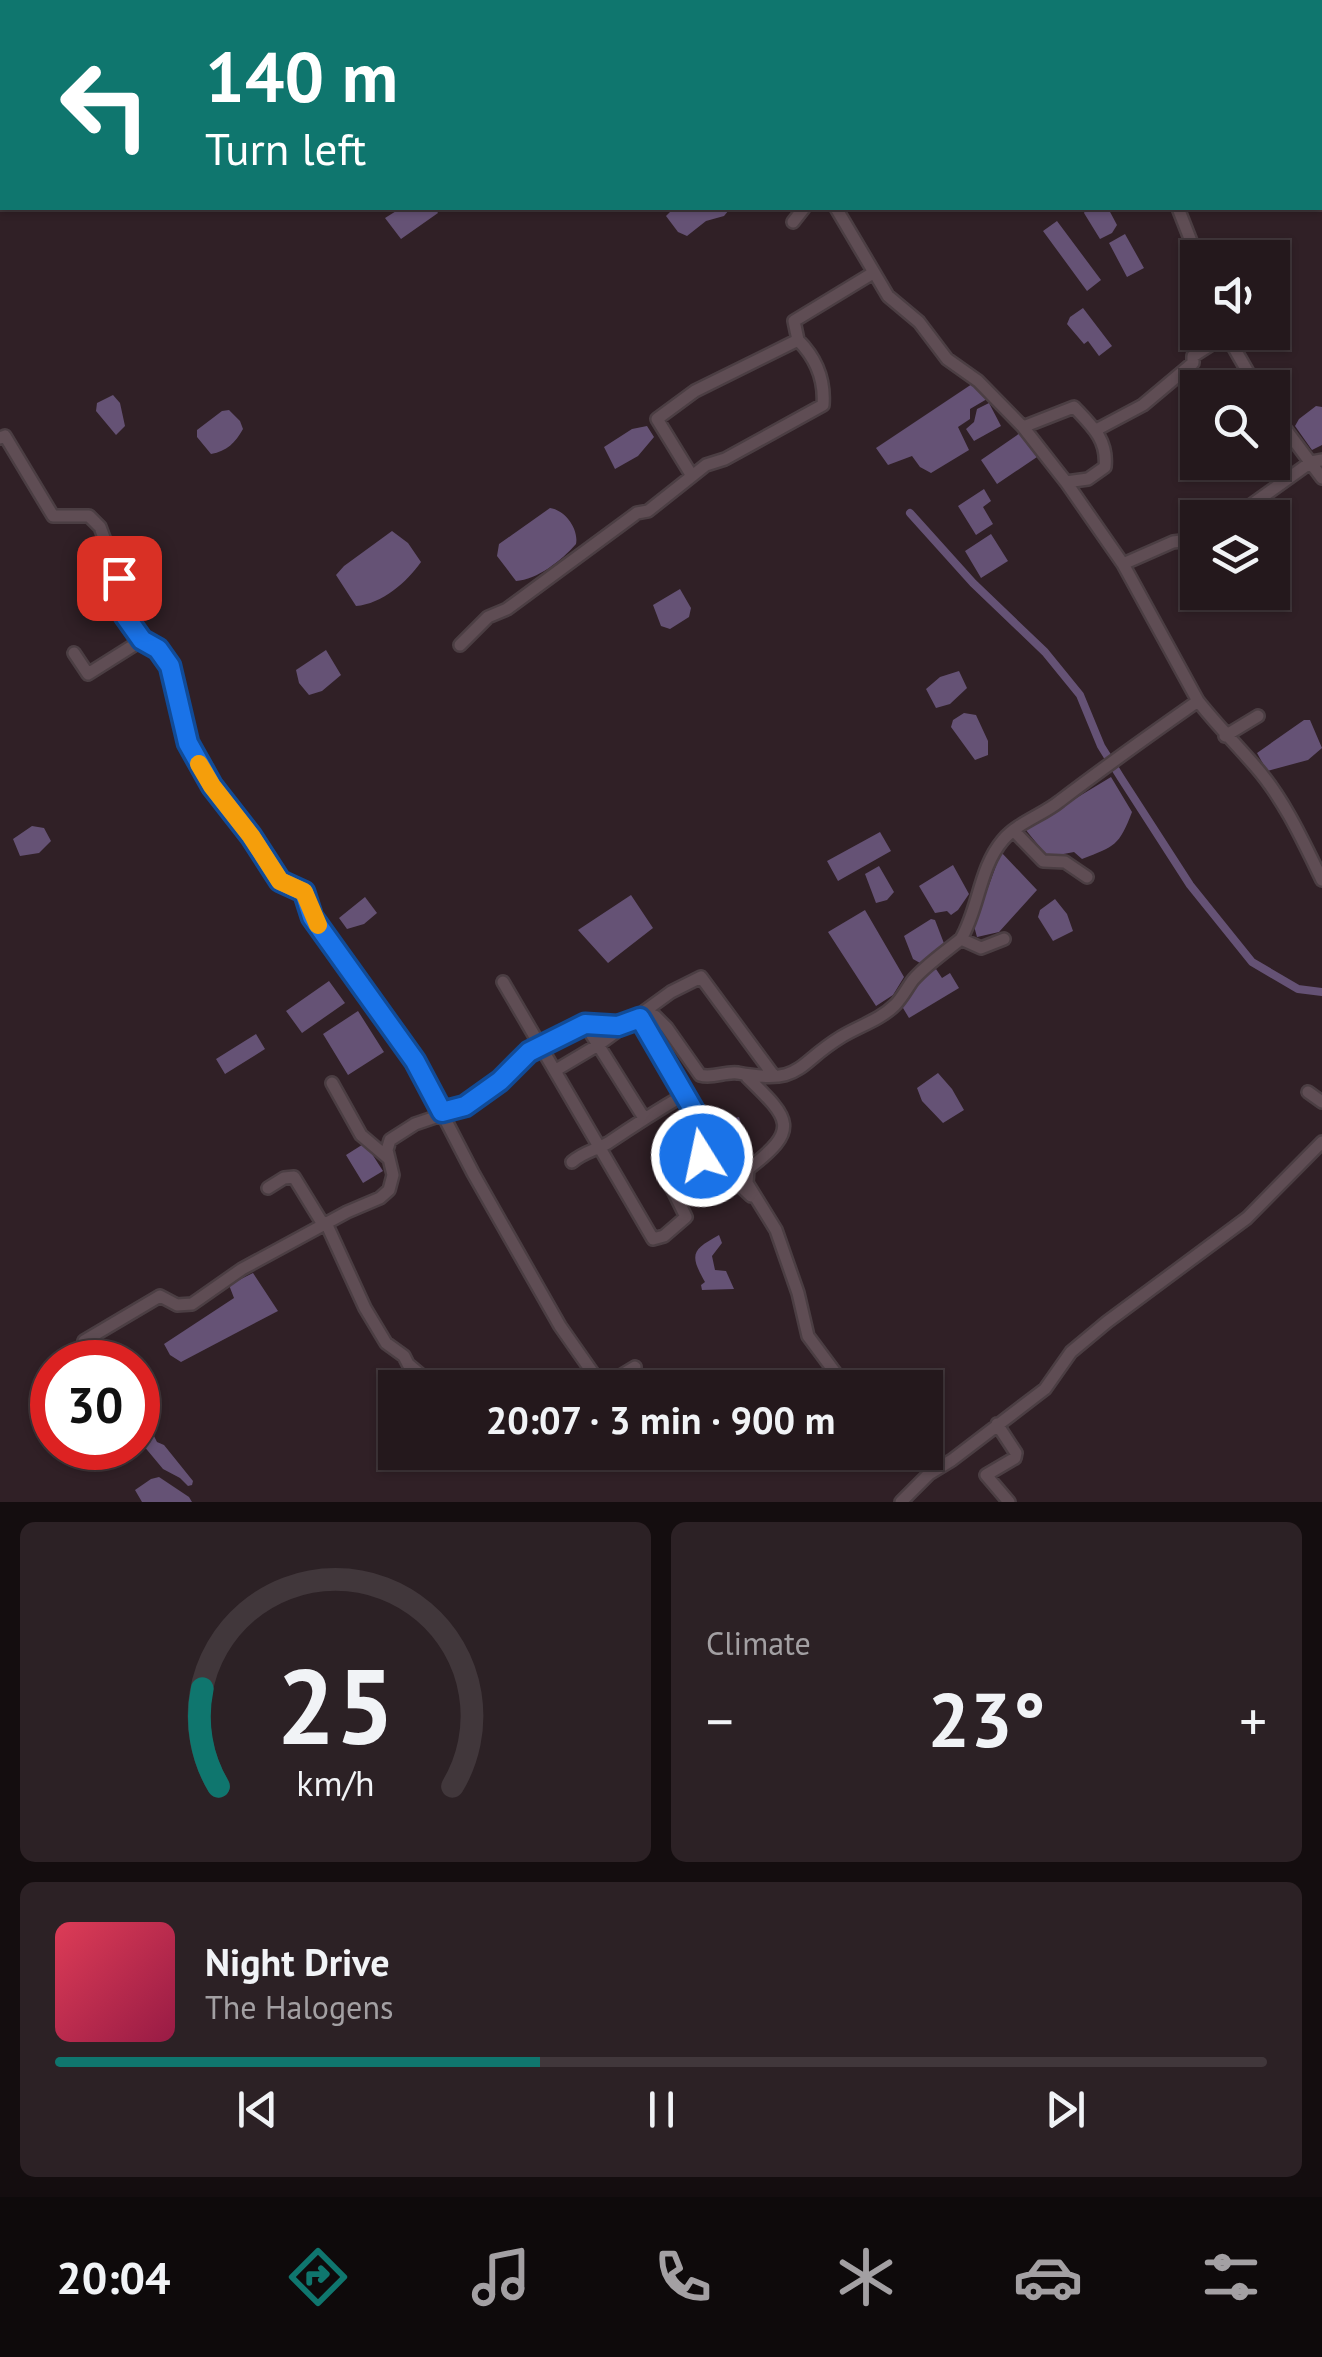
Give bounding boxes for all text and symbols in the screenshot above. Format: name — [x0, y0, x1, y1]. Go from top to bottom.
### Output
text: 140 m — [205, 31, 398, 121]
icon: left — [40, 40, 170, 170]
text: Turn left — [205, 119, 366, 177]
map controls — [1180, 240, 1290, 610]
button: sound — [1180, 240, 1290, 350]
button: search — [1180, 370, 1290, 480]
button: layers — [1180, 500, 1290, 610]
pin — [77, 536, 162, 621]
icon: arrive — [92, 551, 147, 606]
position arrow — [650, 1104, 754, 1208]
speed limit sign: 30 — [30, 1340, 160, 1470]
text: 20:07 · 3 min · 900 m — [486, 1395, 835, 1444]
text: Climate — [706, 1622, 811, 1664]
text: 25 — [277, 1638, 394, 1773]
text: 23° — [928, 1671, 1045, 1768]
text: − — [706, 1685, 734, 1756]
text: + — [1239, 1685, 1267, 1756]
text: km/h — [296, 1760, 375, 1806]
text: Night Drive — [205, 1937, 389, 1986]
text: The Halogens — [205, 1986, 393, 2028]
icon: previous — [230, 2082, 285, 2137]
icon: pause — [634, 2082, 689, 2137]
icon: next — [1038, 2082, 1093, 2137]
icon: directions — [283, 2242, 353, 2312]
icon: music — [466, 2242, 536, 2312]
icon: phone — [648, 2242, 718, 2312]
icon: climate — [831, 2242, 901, 2312]
icon: car — [1013, 2242, 1083, 2312]
icon: filters — [1196, 2242, 1266, 2312]
text: 20:04 — [56, 2248, 170, 2306]

